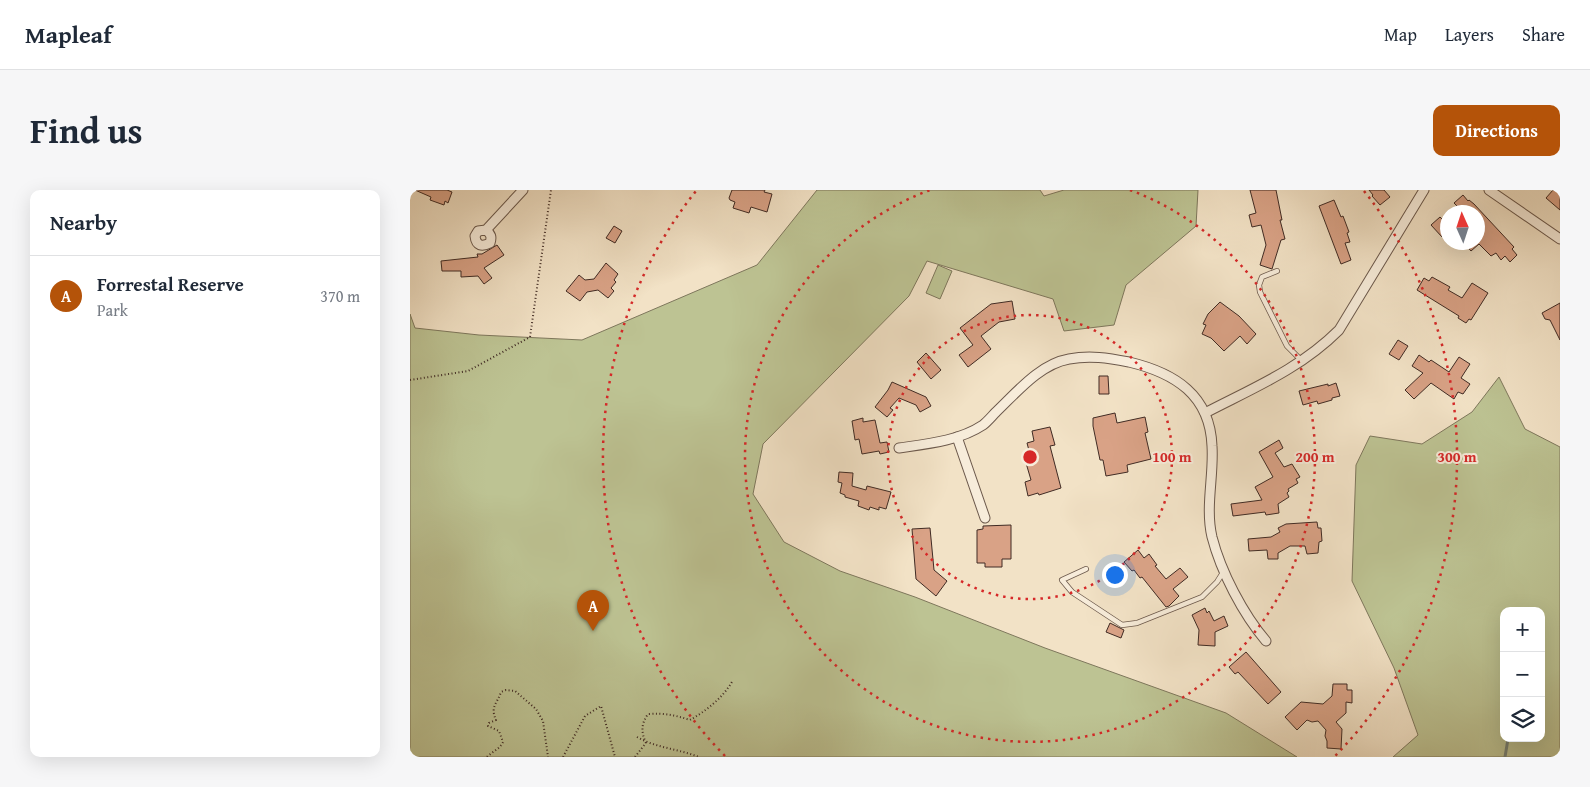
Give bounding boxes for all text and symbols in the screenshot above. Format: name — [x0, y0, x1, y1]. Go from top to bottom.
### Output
text: Mapleaf — [25, 17, 112, 52]
text: Map — [1384, 21, 1417, 48]
text: Layers — [1445, 21, 1494, 48]
text: Share — [1522, 21, 1565, 48]
text: Find us — [30, 105, 143, 156]
button: Directions — [1433, 105, 1560, 156]
north arrow — [1440, 205, 1485, 250]
text: Nearby — [50, 207, 117, 238]
text: Forrestal Reserve — [97, 270, 244, 298]
text: A — [61, 284, 71, 308]
text: 370 m — [320, 284, 360, 308]
text: Park — [97, 298, 128, 322]
text: 100 m — [1152, 446, 1192, 467]
text: 200 m — [1295, 446, 1335, 467]
text: 300 m — [1437, 446, 1477, 467]
centre of rings — [1021, 448, 1039, 466]
your location — [1102, 562, 1128, 588]
pin: A — [577, 590, 609, 631]
map controls — [1500, 607, 1545, 742]
button: + — [1500, 607, 1545, 652]
button: − — [1500, 652, 1545, 697]
button: layers — [1500, 697, 1545, 742]

